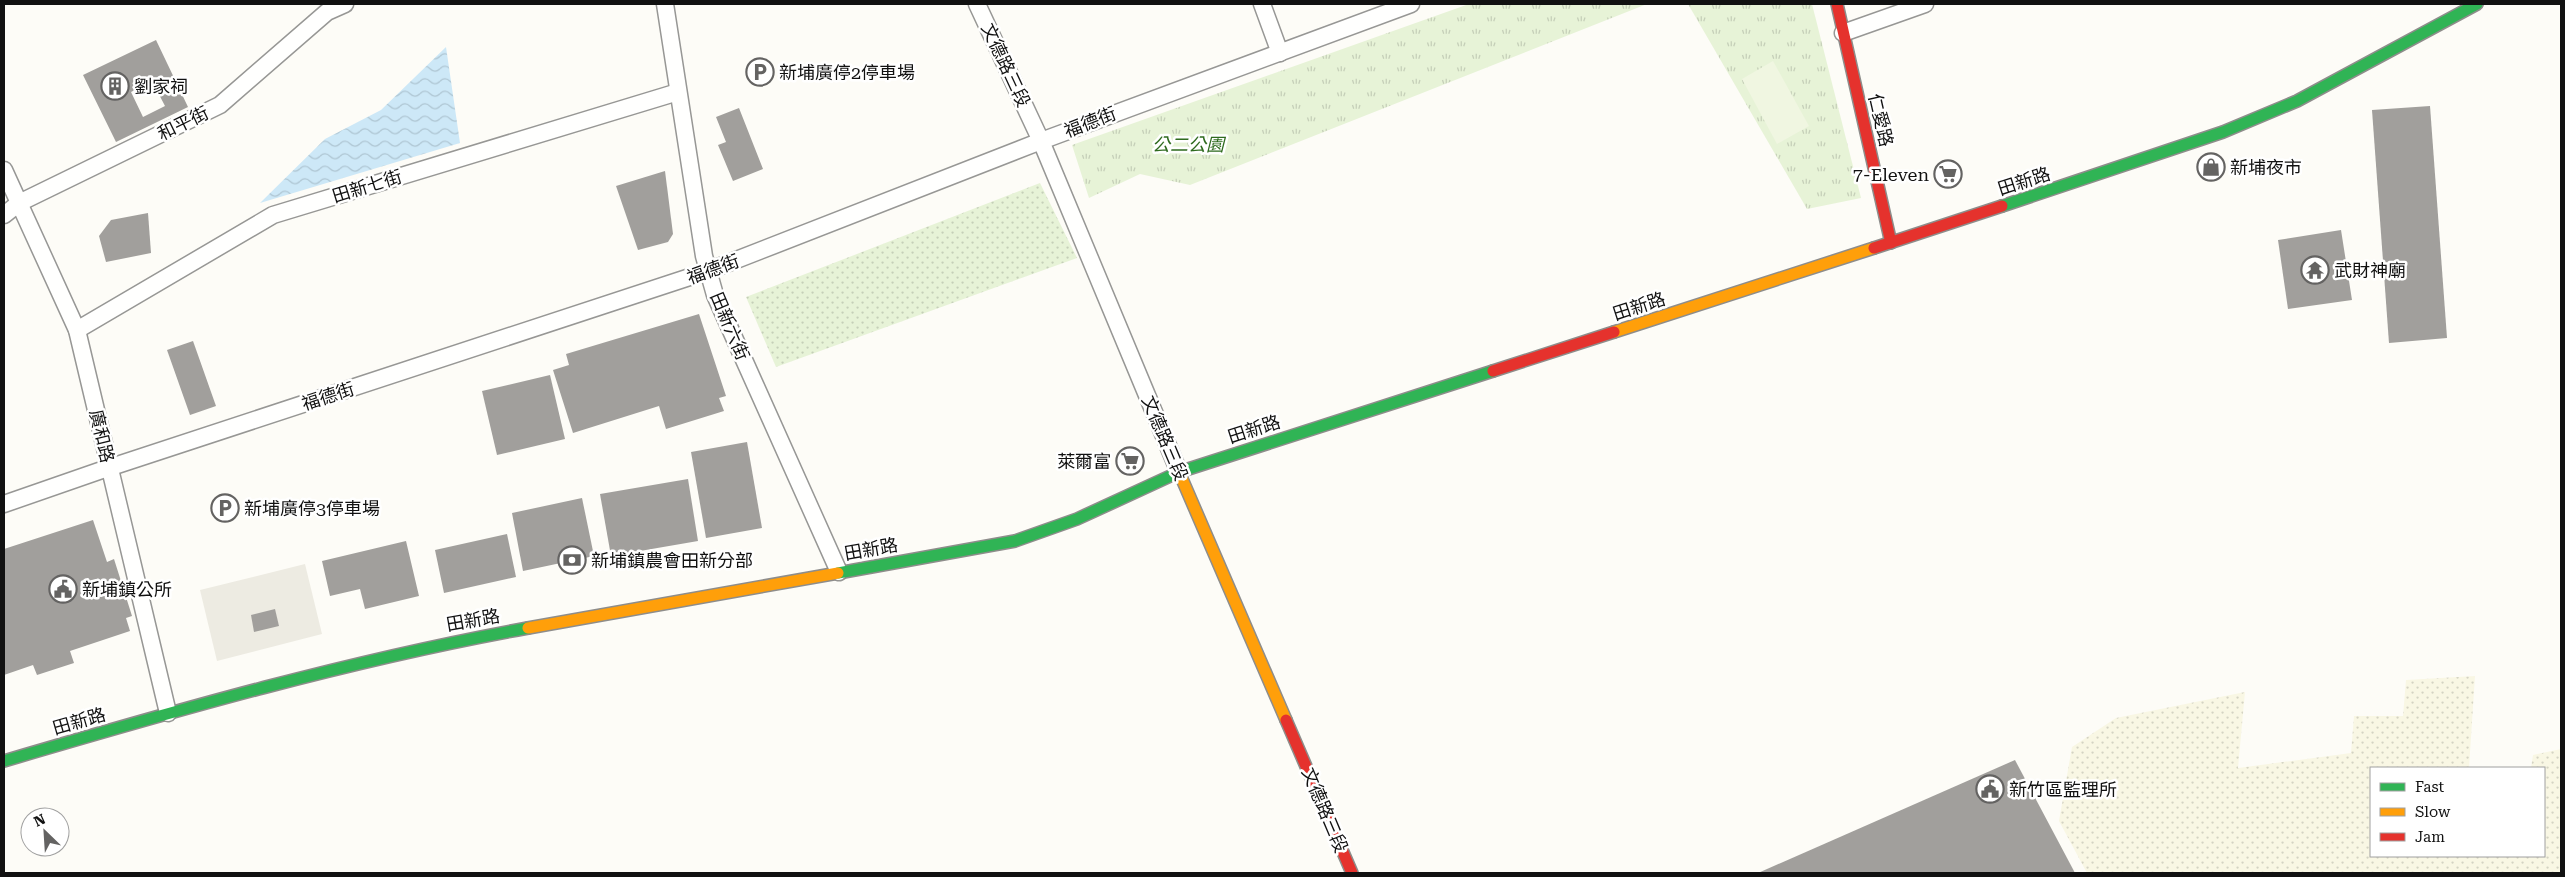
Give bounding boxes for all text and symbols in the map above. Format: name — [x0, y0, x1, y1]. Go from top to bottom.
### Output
street label: 文德路三段 — [977, 20, 1035, 110]
parking icon: 新埔廣停2停車場 — [745, 57, 775, 87]
place label: 新埔廣停2停車場 — [779, 62, 915, 83]
building icon: 劉家祠 — [100, 71, 130, 101]
place label: 劉家祠 — [134, 76, 188, 97]
street label: 仁愛路 — [1865, 91, 1897, 149]
street label: 和平街 — [154, 102, 212, 144]
street label: 福德街 — [1061, 103, 1119, 141]
park label: 公二公園 — [1152, 134, 1227, 155]
shop icon: 新埔夜市 — [2196, 152, 2226, 182]
place label: 新埔夜市 — [2230, 157, 2302, 178]
supermarket icon: 7-Eleven — [1933, 159, 1963, 189]
street label: 田新路 — [1995, 163, 2053, 199]
place label: 7-Eleven — [1853, 164, 1929, 185]
street label: 田新七街 — [330, 165, 404, 207]
street label: 福德街 — [684, 250, 742, 288]
temple icon: 武財神廟 — [2300, 255, 2330, 285]
place label: 武財神廟 — [2334, 260, 2406, 281]
street label: 田新路 — [1610, 288, 1668, 324]
street label: 田新六街 — [706, 289, 754, 363]
street label: 福德街 — [299, 378, 357, 414]
street label: 文德路三段 — [1138, 392, 1192, 484]
street label: 廣和路 — [86, 407, 118, 465]
street label: 田新路 — [1225, 411, 1283, 447]
supermarket icon: 萊爾富 — [1115, 446, 1145, 476]
place label: 萊爾富 — [1057, 451, 1111, 472]
parking icon: 新埔廣停3停車場 — [210, 493, 240, 523]
place label: 新埔廣停3停車場 — [244, 498, 380, 519]
street label: 田新路 — [843, 534, 899, 564]
bank icon: 新埔鎮農會田新分部 — [557, 545, 587, 575]
place label: 新埔鎮農會田新分部 — [591, 550, 753, 571]
public building icon: 新埔鎮公所 — [48, 574, 78, 604]
place label: 新埔鎮公所 — [82, 579, 172, 600]
street label: 田新路 — [445, 605, 501, 635]
street label: 田新路 — [50, 703, 108, 739]
street label: 文德路三段 — [1298, 764, 1352, 856]
legend — [2370, 767, 2545, 857]
public building icon: 新竹區監理所 — [1975, 774, 2005, 804]
text: Fast — [2415, 778, 2445, 796]
place label: 新竹區監理所 — [2009, 779, 2117, 800]
text: Slow — [2415, 803, 2451, 821]
north arrow — [20, 807, 70, 857]
text: N — [31, 811, 48, 830]
text: Jam — [2415, 828, 2445, 846]

